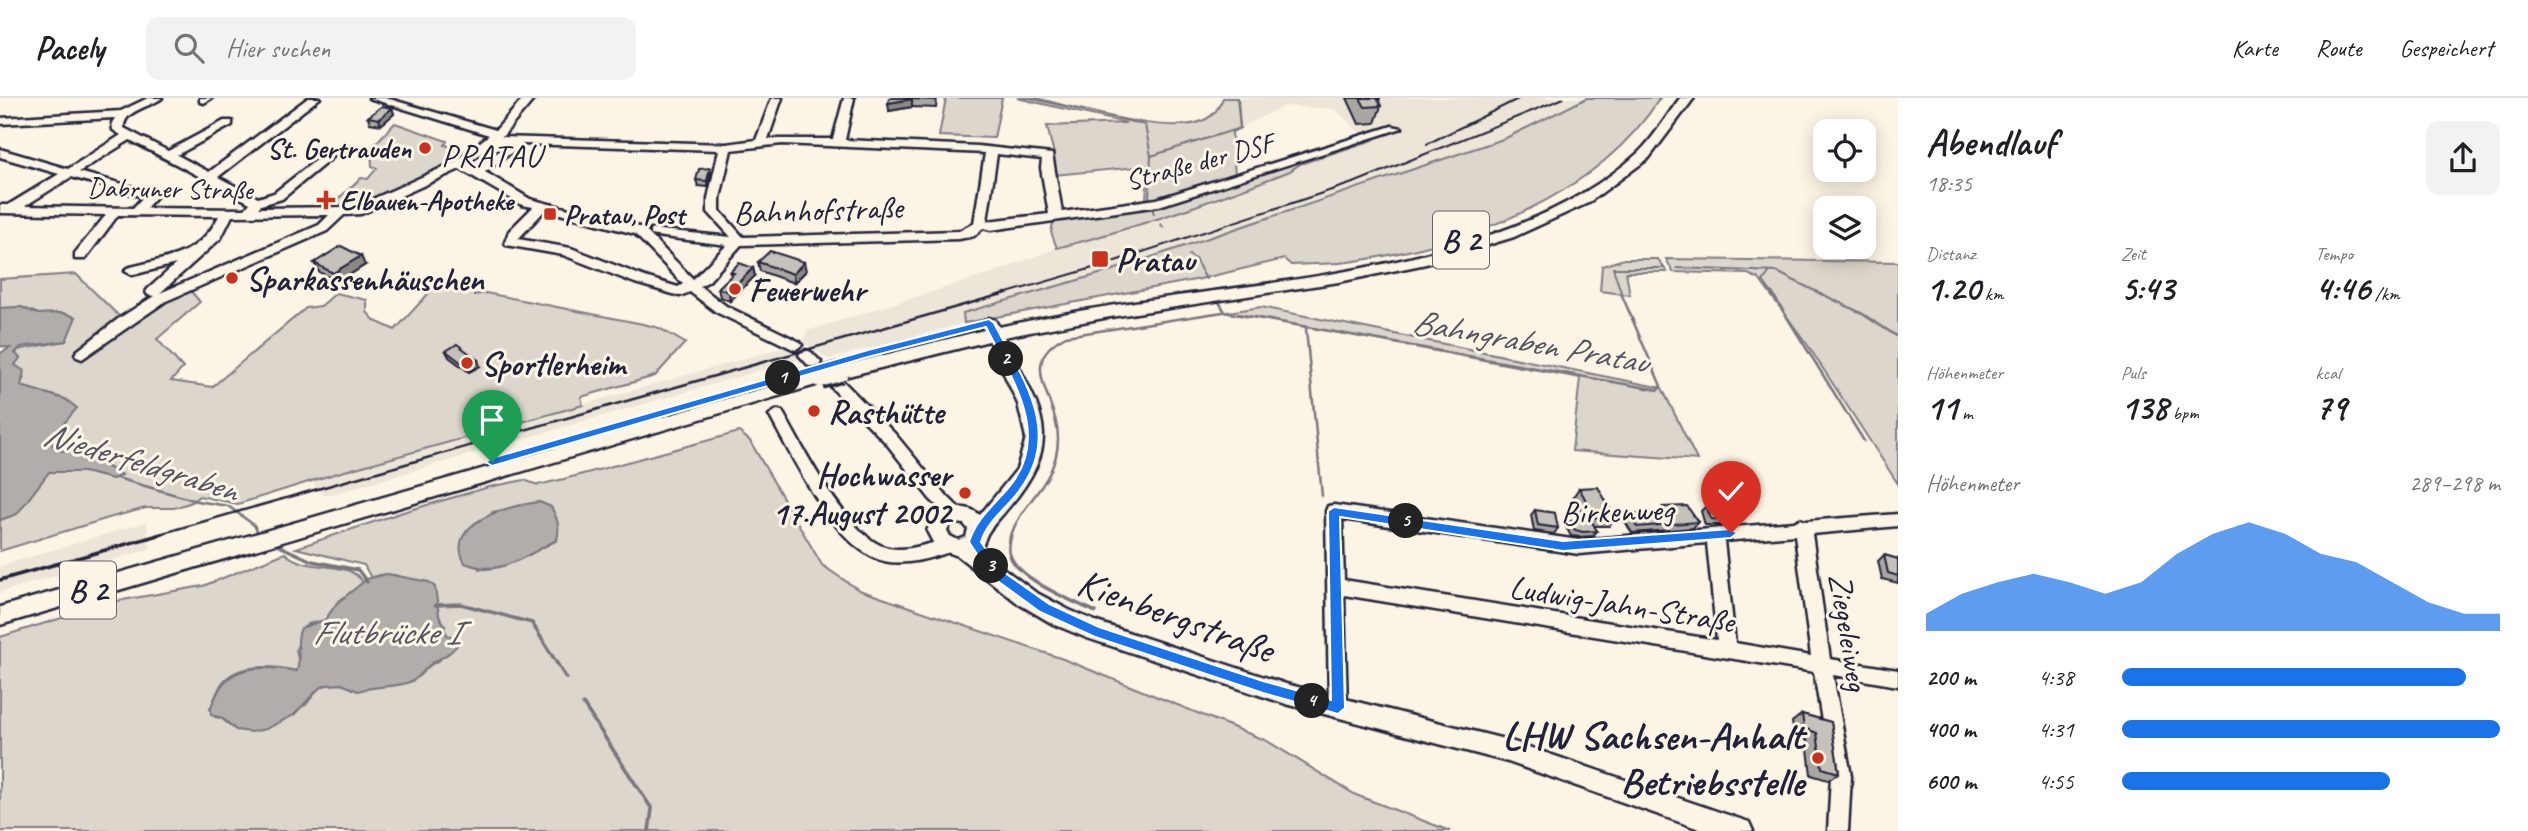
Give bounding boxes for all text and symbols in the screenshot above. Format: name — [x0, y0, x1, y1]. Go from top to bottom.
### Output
search box — [146, 17, 636, 80]
text: Pacely — [35, 27, 104, 69]
icon: search — [170, 29, 208, 67]
text: Hier suchen — [226, 32, 330, 65]
text: Karte — [2232, 33, 2278, 63]
text: Route — [2316, 33, 2361, 63]
text: Gespeichert — [2399, 33, 2493, 63]
map controls — [1813, 119, 1876, 259]
button: locate — [1813, 119, 1876, 182]
text: Abendlauf — [1926, 119, 2056, 166]
button: share — [2426, 121, 2500, 195]
street label: Straße der DSF — [1121, 124, 1282, 198]
place label: St. Gertrauden — [267, 131, 412, 166]
district label: PRATAU — [441, 135, 546, 176]
marker: St. Gertrauden — [417, 140, 433, 156]
text: 18:35 — [1926, 169, 1972, 198]
street label: Dabruner Straße — [87, 170, 255, 207]
place label: Elbauen-Apotheke — [340, 183, 516, 218]
street label: Bahnhofstraße — [733, 186, 906, 234]
marker: Elbauen-Apotheke — [318, 192, 334, 208]
button: layers — [1813, 196, 1876, 259]
place label: Pratau, Post — [564, 197, 688, 232]
marker: Pratau, Post — [542, 206, 558, 222]
road number: B 2 — [1433, 212, 1489, 268]
place label: Pratau — [1116, 239, 1197, 281]
text: Distanz — [1926, 242, 1976, 266]
text: Zeit — [2121, 242, 2146, 266]
text: Tempo — [2315, 242, 2353, 266]
marker: Pratau — [1090, 249, 1110, 269]
place label: Sparkassenhäuschen — [246, 258, 485, 300]
text: 1.20 — [1926, 266, 1980, 311]
text: 5:43 — [2121, 266, 2174, 311]
text: 4:46 — [2315, 266, 2370, 311]
place label: Feuerwehr — [749, 269, 869, 311]
marker: Sparkassenhäuschen — [224, 270, 240, 286]
marker: Feuerwehr — [727, 281, 743, 297]
text: km — [1980, 282, 2003, 306]
text: /km — [2370, 282, 2400, 306]
water label: Bahngraben Pratau — [1409, 299, 1656, 385]
pin: 2 — [988, 342, 1024, 376]
place label: Sportlerheim — [481, 343, 628, 385]
text: 2 — [1001, 346, 1010, 370]
marker: Sportlerheim — [459, 355, 475, 371]
pin: 1 — [766, 360, 800, 396]
text: Höhenmeter — [1926, 361, 2003, 385]
text: Puls — [2121, 361, 2146, 385]
text: kcal — [2315, 361, 2340, 385]
text: 1 — [778, 365, 787, 389]
text: 11 — [1926, 385, 1958, 430]
text: 138 — [2121, 385, 2168, 430]
text: 79 — [2315, 385, 2346, 430]
pin — [462, 390, 522, 462]
place label: Rasthütte — [828, 391, 946, 433]
icon: arrive — [473, 401, 511, 439]
text: m — [1958, 401, 1973, 425]
text: bpm — [2168, 401, 2199, 425]
marker: Rasthütte — [806, 403, 822, 419]
water label: Niederfeldgraben — [38, 411, 246, 513]
place label: Hochwasser 17.August 2002 — [772, 454, 954, 534]
pin — [1701, 461, 1761, 533]
text: Höhenmeter — [1926, 469, 2019, 498]
text: 289–298 m — [2409, 469, 2500, 498]
icon: check — [1712, 472, 1750, 510]
marker: Hochwasser 17.August 2002 — [957, 485, 973, 501]
street label: Birkenweg — [1560, 488, 1676, 534]
pin: 5 — [1388, 504, 1424, 538]
text: 5 — [1401, 508, 1410, 532]
pin: 3 — [974, 548, 1009, 584]
text: 3 — [986, 553, 995, 577]
street label: Kienbergstraße — [1071, 557, 1283, 676]
road number: B 2 — [60, 562, 116, 618]
street label: Ludwig-Jahn-Straße — [1507, 566, 1739, 643]
street label: Ziegeleiweg — [1819, 570, 1879, 695]
water label: Flutbrücke I — [313, 610, 472, 655]
text: 200 m — [1926, 663, 1976, 692]
text: 4:38 — [2038, 663, 2074, 692]
pin: 4 — [1294, 684, 1330, 718]
text: 4 — [1307, 688, 1316, 712]
place label: LHW Sachsen-Anhalt Betriebsstelle — [1503, 711, 1808, 807]
text: 400 m — [1926, 715, 1976, 744]
text: 4:31 — [2038, 715, 2074, 744]
marker: LHW Sachsen-Anhalt Betriebsstelle — [1810, 750, 1826, 766]
text: 600 m — [1926, 767, 1976, 796]
text: 4:55 — [2038, 767, 2074, 796]

